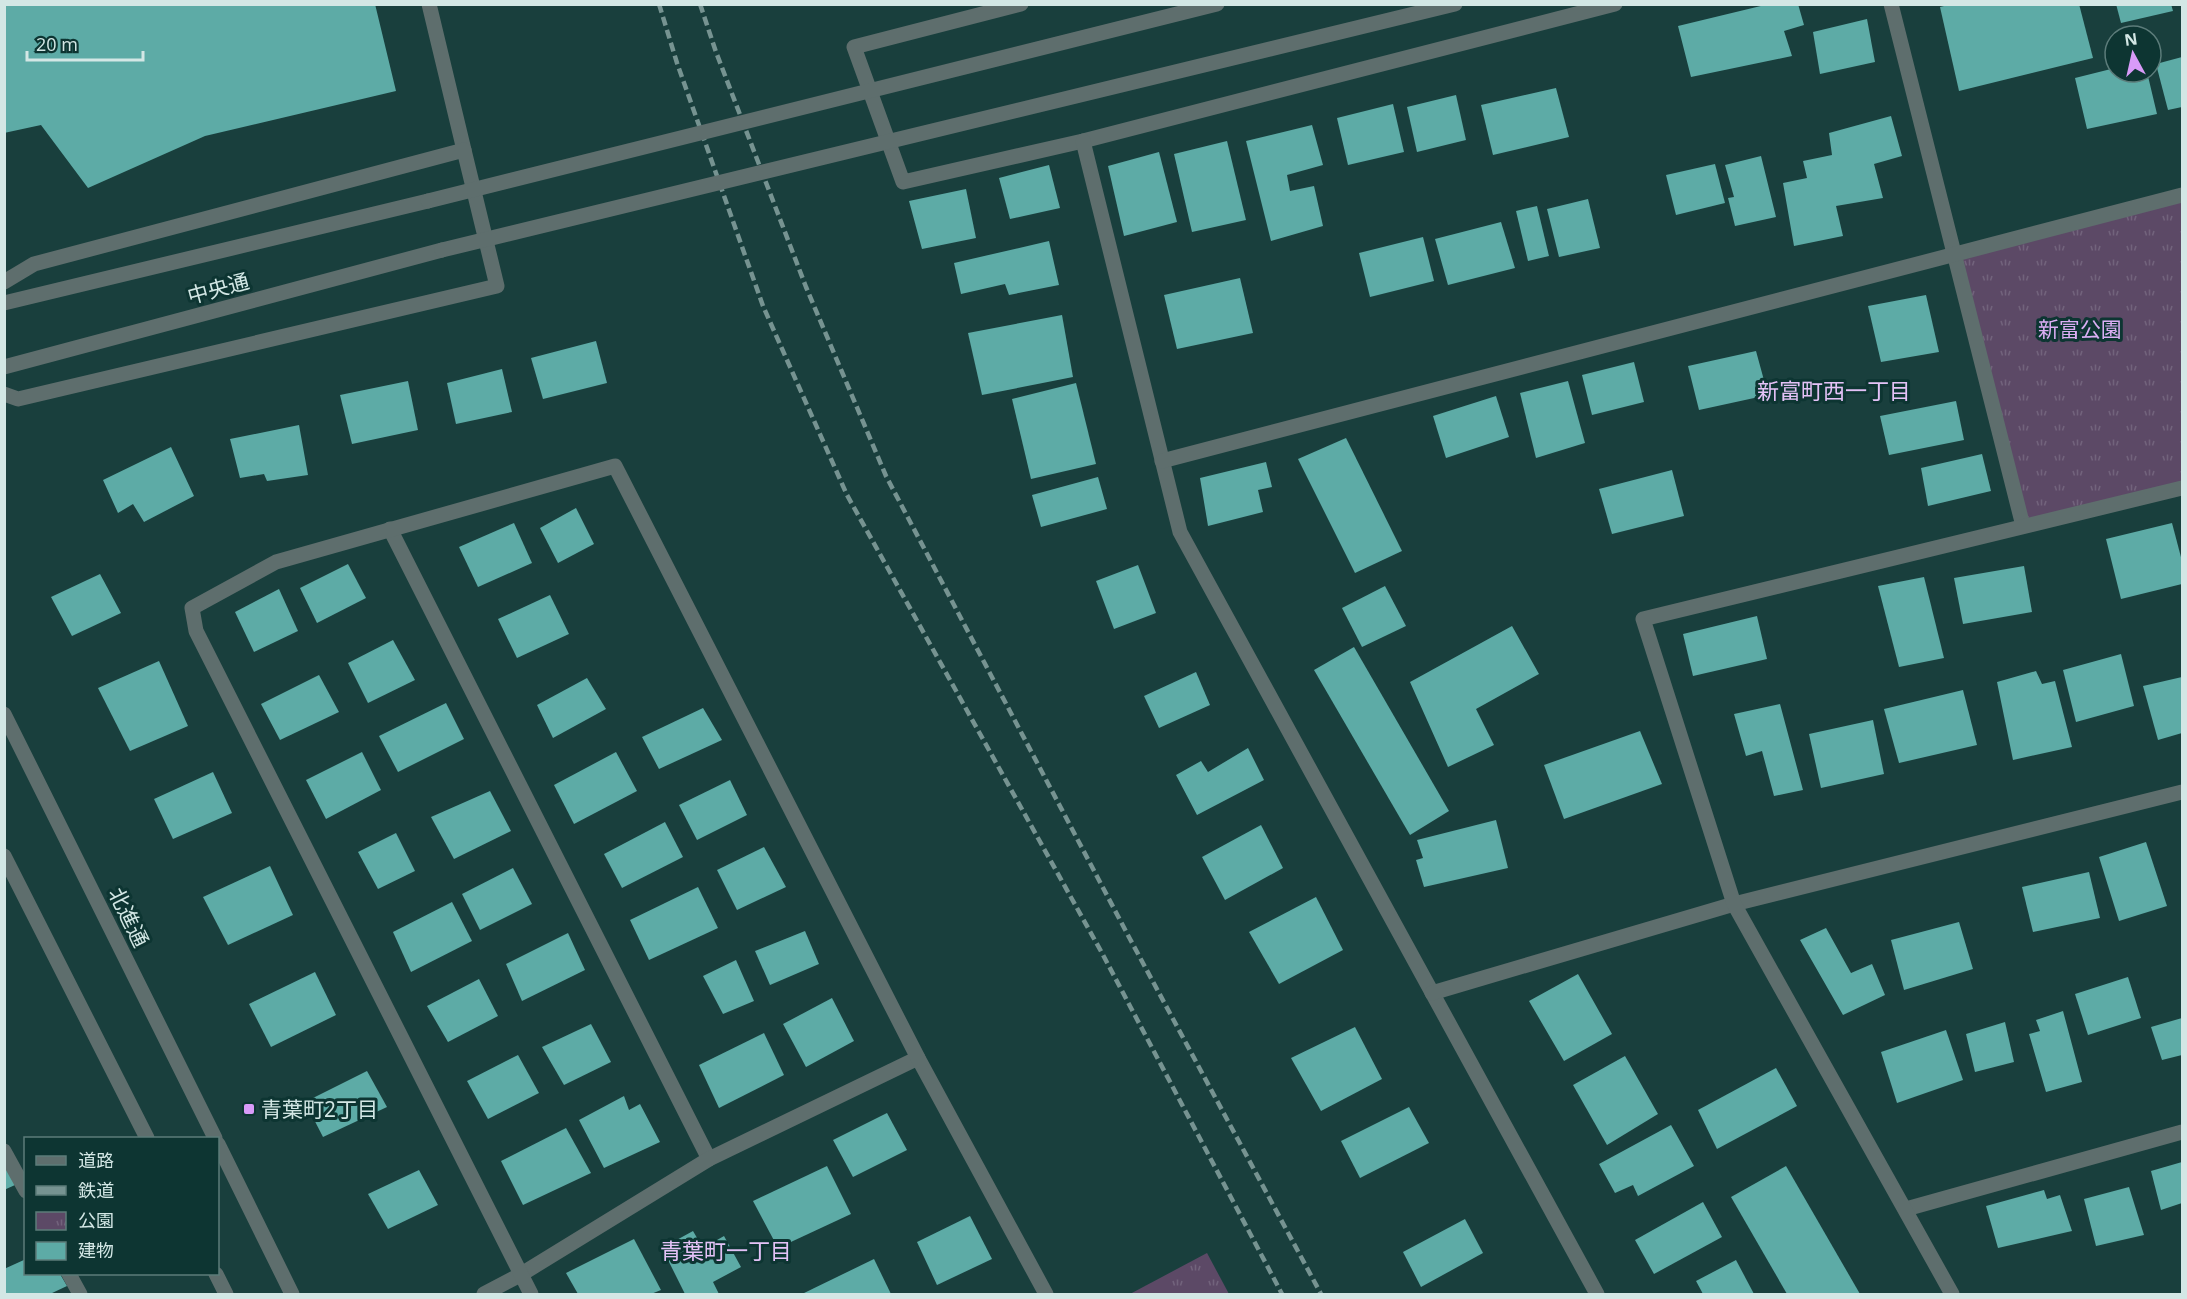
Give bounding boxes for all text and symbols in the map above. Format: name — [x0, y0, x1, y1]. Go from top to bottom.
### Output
scale bar — [27, 24, 142, 62]
north arrow — [2103, 24, 2163, 84]
text: N — [2123, 27, 2139, 51]
text: 20 m — [36, 32, 78, 56]
street label: 中央通 — [184, 266, 252, 310]
park label: 新富公園 — [2038, 315, 2122, 343]
district label: 新富町西一丁目 — [1757, 375, 1911, 405]
street label: 北進通 — [103, 883, 155, 951]
place label: 青葉町2丁目 — [261, 1095, 378, 1123]
marker: 青葉町2丁目 — [242, 1102, 256, 1116]
legend — [24, 1137, 219, 1275]
text: 道路 — [78, 1148, 114, 1172]
text: 鉄道 — [78, 1178, 114, 1202]
text: 公園 — [78, 1208, 114, 1232]
district label: 青葉町一丁目 — [660, 1235, 792, 1265]
text: 建物 — [78, 1238, 114, 1262]

